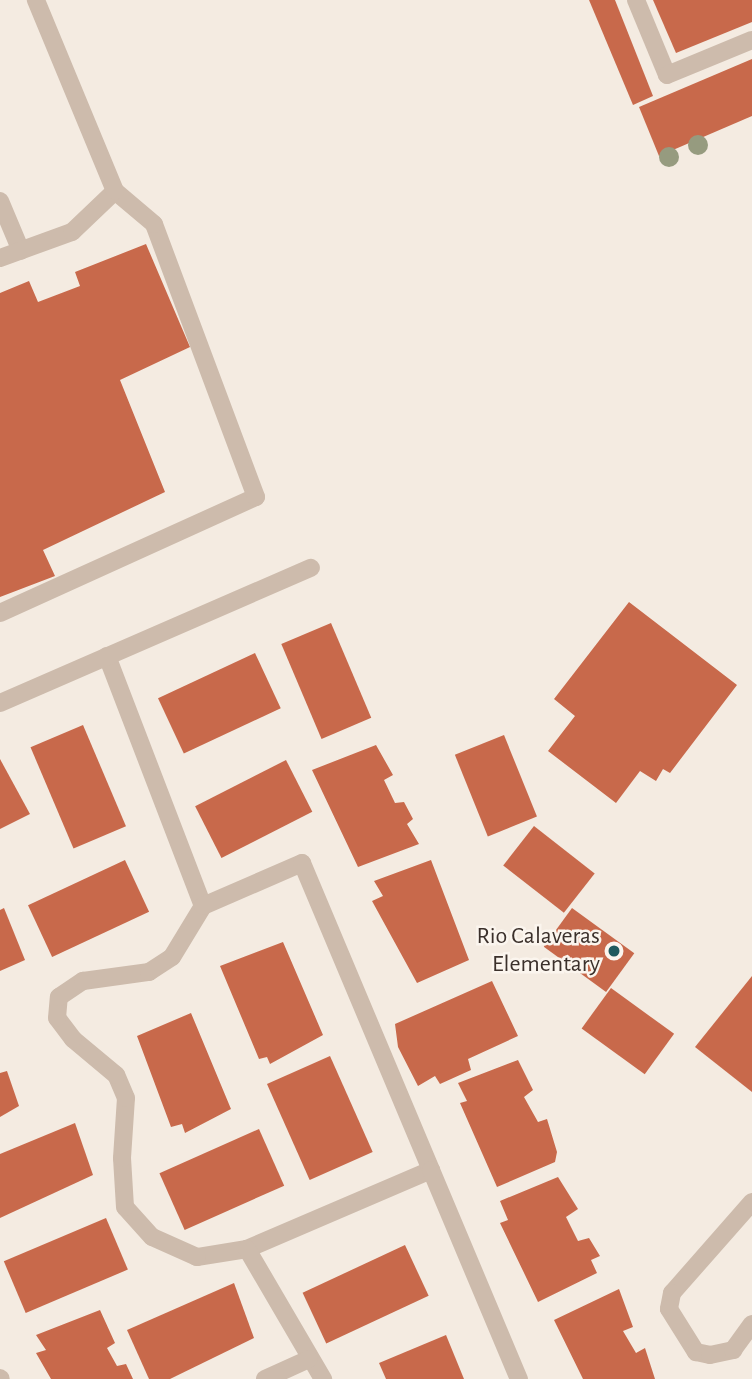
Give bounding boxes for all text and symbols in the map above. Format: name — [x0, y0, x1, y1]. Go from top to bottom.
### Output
place label: Rio Calaveras Elementary — [476, 923, 600, 979]
marker: Rio Calaveras Elementary — [606, 943, 622, 959]

